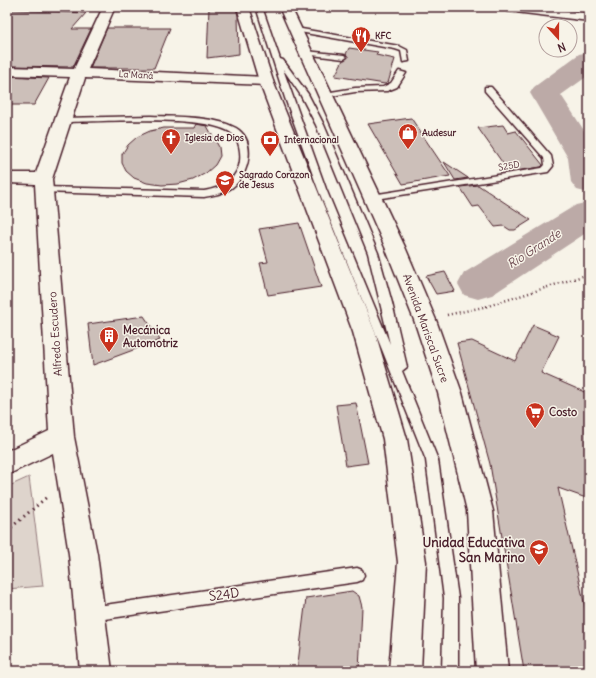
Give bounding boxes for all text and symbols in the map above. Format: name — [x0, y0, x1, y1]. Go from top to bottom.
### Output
north arrow — [538, 18, 578, 58]
restaurant icon: KFC — [350, 25, 372, 53]
place label: KFC — [375, 30, 392, 41]
text: N — [556, 39, 568, 55]
street label: La Maná — [118, 68, 154, 81]
shop icon: Audesur — [397, 122, 419, 150]
church icon: Iglesia de Dios — [160, 127, 182, 155]
place label: Audesur — [422, 127, 456, 138]
bank icon: Internacional — [259, 129, 281, 157]
place label: Iglesia de Dios — [185, 132, 244, 144]
place label: Internacional — [284, 134, 339, 145]
street label: S25D — [497, 158, 520, 173]
school or university icon: Sagrado Corazon de Jesus — [214, 169, 236, 197]
place label: Sagrado Corazon de Jesus — [239, 169, 310, 190]
water label: Rio Grande — [504, 225, 565, 271]
street label: Avenida Mariscal Sucre — [400, 272, 452, 384]
street label: Alfredo Escudero — [45, 291, 65, 377]
place label: Mecánica Automotriz — [123, 323, 179, 350]
building icon: Mecánica Automotriz — [98, 325, 120, 353]
supermarket icon: Costo — [524, 401, 546, 429]
place label: Costo — [549, 405, 577, 419]
place label: Unidad Educativa San Marino — [423, 534, 526, 566]
school or university icon: Unidad Educativa San Marino — [528, 538, 550, 566]
street label: S24D — [208, 584, 241, 605]

